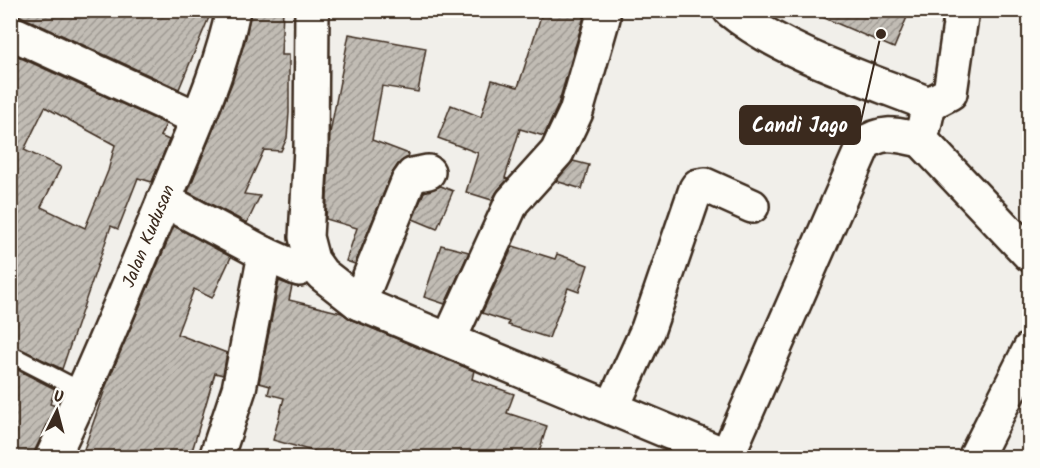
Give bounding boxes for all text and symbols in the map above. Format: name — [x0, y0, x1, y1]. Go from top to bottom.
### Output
callout: Candi Jago — [740, 106, 860, 144]
text: Candi Jago — [752, 111, 848, 143]
street label: Jalan Kudusan — [115, 180, 183, 292]
north arrow — [27, 381, 87, 441]
text: U — [52, 385, 65, 411]

